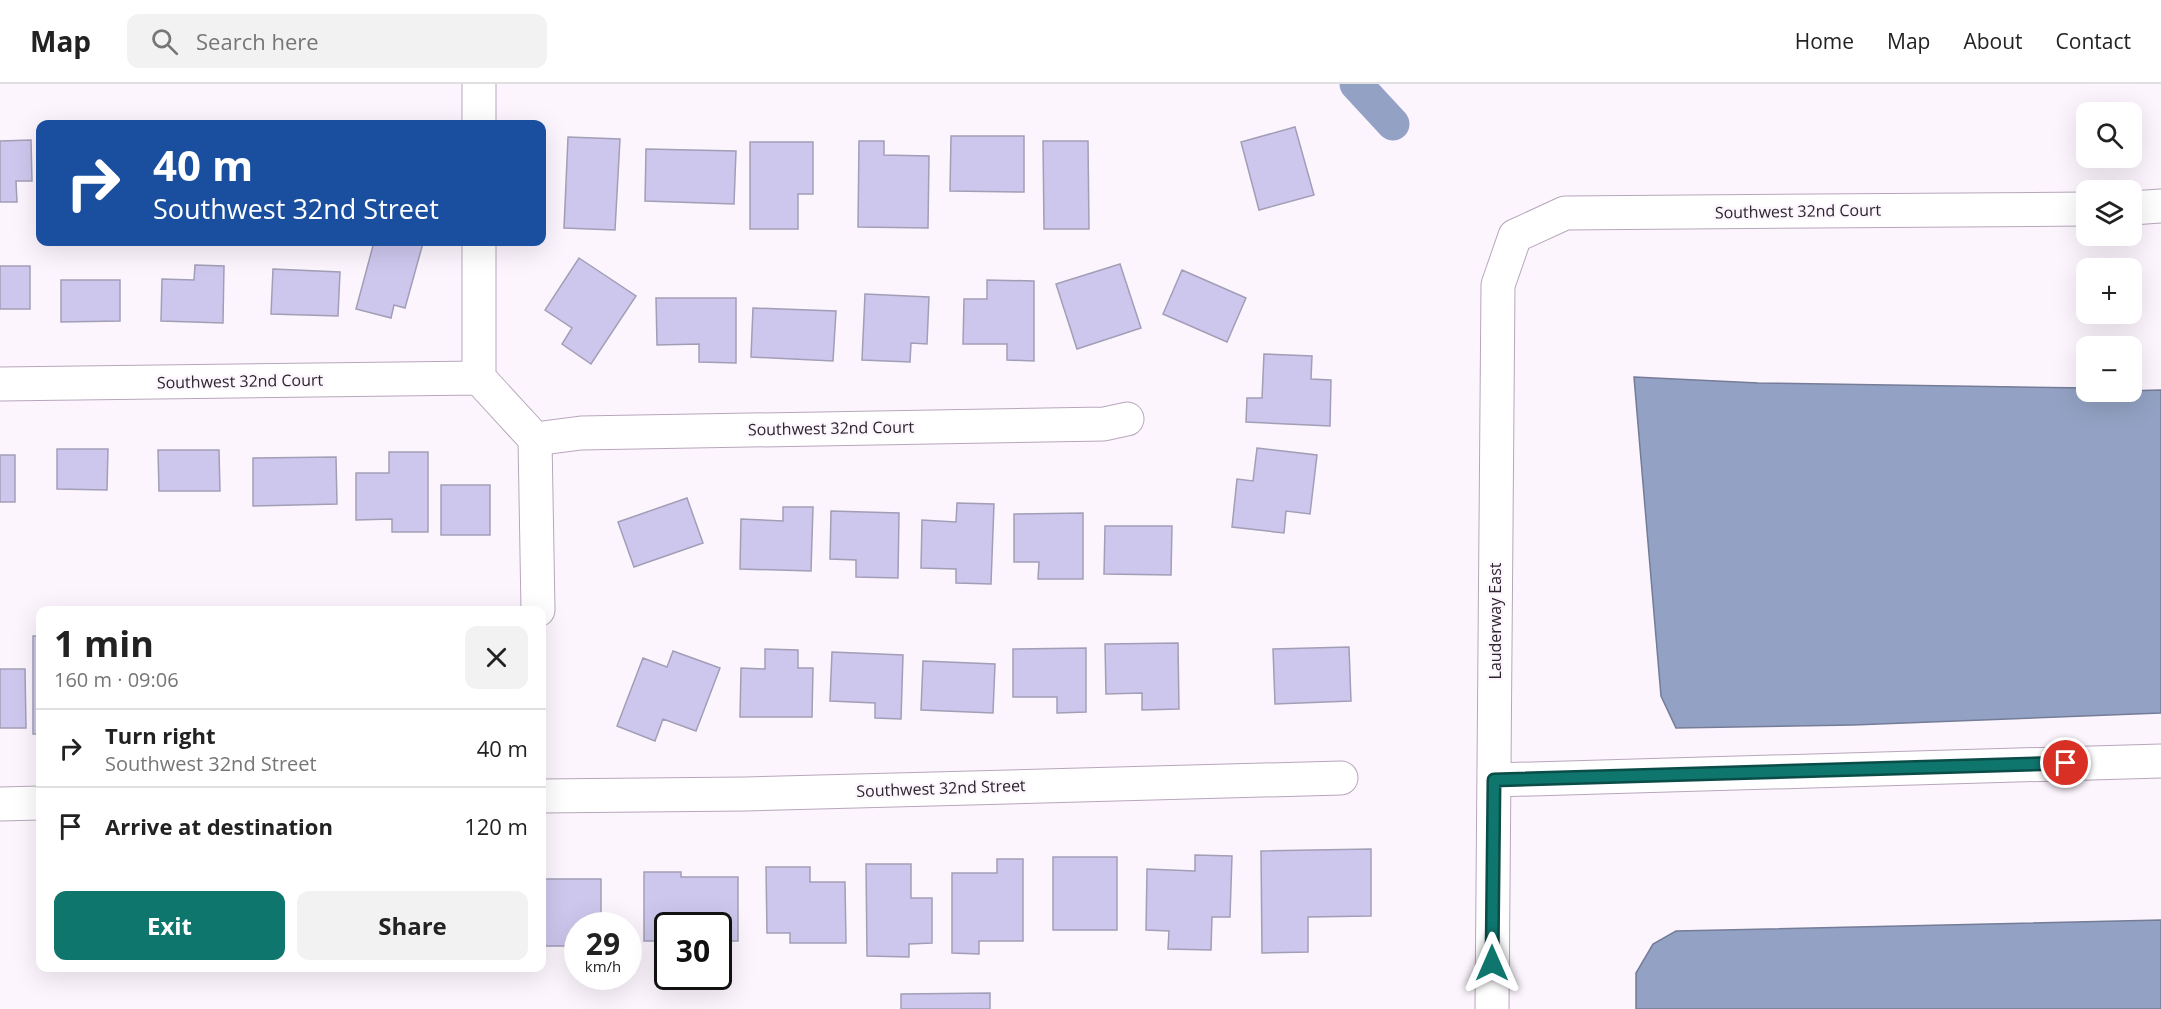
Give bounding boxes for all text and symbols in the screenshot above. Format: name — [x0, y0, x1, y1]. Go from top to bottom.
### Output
search box — [127, 14, 547, 68]
text: Map — [30, 22, 91, 60]
icon: search — [148, 25, 181, 58]
text: Search here — [196, 26, 319, 56]
text: Home — [1795, 27, 1854, 55]
text: Map — [1887, 27, 1930, 55]
text: About — [1963, 27, 2023, 55]
text: Contact — [2056, 27, 2131, 55]
map controls — [2076, 102, 2142, 402]
button: search — [2076, 102, 2142, 168]
text: 40 m — [153, 136, 253, 193]
icon: right — [54, 144, 132, 222]
button: layers — [2076, 180, 2142, 246]
text: Southwest 32nd Street — [153, 190, 439, 227]
street label: Southwest 32nd Court — [1715, 199, 1882, 223]
button: + — [2076, 258, 2142, 324]
button: − — [2076, 336, 2142, 402]
street label: Southwest 32nd Court — [157, 369, 324, 393]
street label: Southwest 32nd Court — [748, 416, 915, 440]
street label: Lauderway East — [1484, 562, 1506, 679]
text: 1 min — [54, 619, 154, 668]
button: close — [465, 626, 528, 689]
text: 160 m · 09:06 — [54, 666, 179, 693]
text: Turn right — [105, 720, 216, 750]
icon: right — [54, 732, 87, 765]
text: 40 m — [477, 733, 528, 763]
pin — [2040, 737, 2091, 788]
icon: arrive — [2049, 746, 2082, 779]
text: Southwest 32nd Street — [105, 750, 317, 777]
street label: Southwest 32nd Street — [856, 774, 1026, 802]
icon: arrive — [54, 810, 87, 843]
text: Arrive at destination — [105, 811, 333, 841]
text: 120 m — [464, 811, 528, 841]
button: Exit — [54, 891, 285, 960]
button: Share — [297, 891, 528, 960]
speed limit sign: 30 — [654, 912, 732, 990]
text: 29 — [586, 923, 620, 964]
position arrow — [1460, 931, 1524, 995]
text: km/h — [585, 956, 621, 976]

